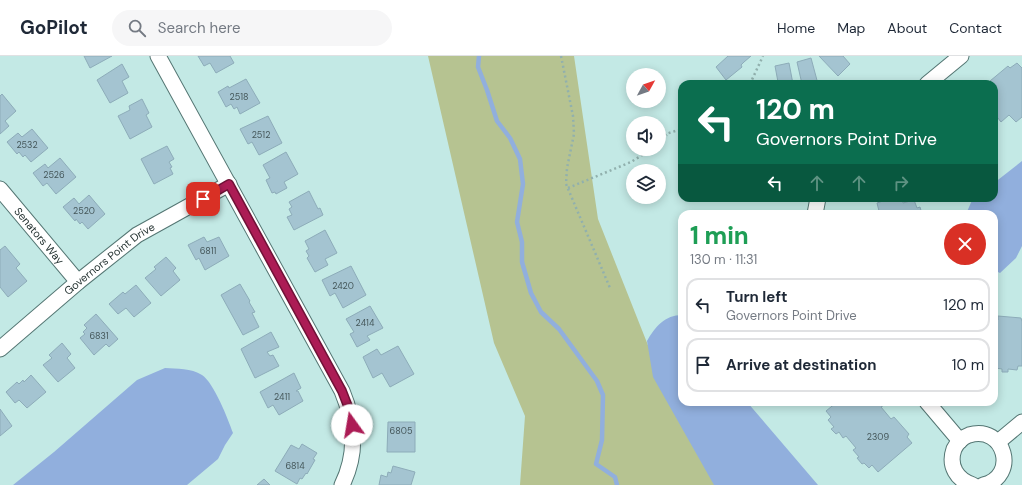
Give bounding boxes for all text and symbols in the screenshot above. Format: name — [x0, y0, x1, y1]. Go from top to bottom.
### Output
search box — [112, 10, 392, 46]
text: GoPilot — [20, 15, 88, 40]
icon: search — [126, 17, 148, 39]
text: Search here — [158, 18, 241, 38]
text: Home — [777, 19, 815, 37]
text: Map — [837, 19, 865, 37]
text: About — [887, 19, 927, 37]
text: Contact — [949, 19, 1002, 37]
north arrow — [626, 68, 666, 108]
map controls — [626, 68, 666, 204]
house number: 2518 — [230, 91, 248, 103]
text: 120 m — [756, 91, 835, 128]
icon: left — [690, 96, 742, 148]
button: sound — [626, 116, 666, 156]
text: Governors Point Drive — [756, 127, 937, 151]
house number: 2512 — [252, 129, 270, 141]
house number: 2532 — [16, 139, 38, 151]
button: layers — [626, 164, 666, 204]
house number: 2526 — [43, 169, 65, 181]
icon: left — [764, 172, 786, 194]
icon: ahead — [806, 172, 828, 194]
icon: ahead — [848, 172, 870, 194]
icon: right — [890, 172, 912, 194]
pin — [186, 182, 220, 216]
icon: arrive — [192, 188, 214, 210]
street label: Senators Way — [11, 204, 67, 267]
house number: 2520 — [73, 205, 95, 217]
street label: Governors Point Drive — [61, 220, 157, 298]
text: 1 min — [690, 220, 749, 251]
button: close — [944, 223, 986, 265]
house number: 6811 — [200, 245, 216, 257]
text: 130 m · 11:31 — [690, 251, 757, 268]
house number: 2420 — [332, 280, 354, 292]
text: Turn left — [726, 287, 787, 307]
icon: left — [692, 294, 714, 316]
text: 120 m — [943, 295, 984, 315]
text: Governors Point Drive — [726, 307, 857, 324]
house number: 2414 — [356, 317, 375, 329]
house number: 6831 — [89, 330, 109, 342]
icon: arrive — [692, 354, 714, 376]
text: Arrive at destination — [726, 355, 877, 375]
text: 10 m — [952, 355, 984, 375]
house number: 2411 — [274, 391, 290, 403]
position arrow — [331, 404, 373, 446]
house number: 6805 — [390, 425, 412, 437]
house number: 2309 — [867, 431, 890, 443]
house number: 6814 — [285, 460, 305, 472]

